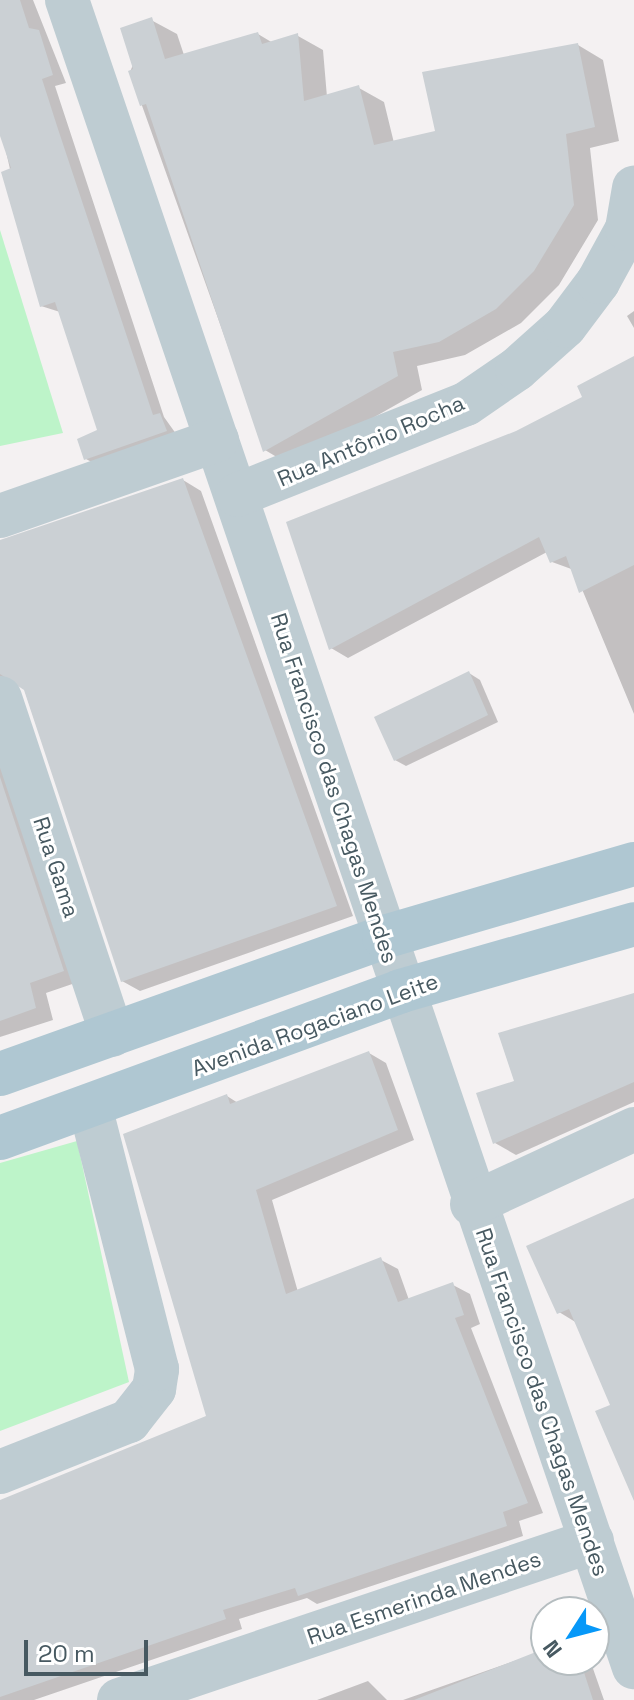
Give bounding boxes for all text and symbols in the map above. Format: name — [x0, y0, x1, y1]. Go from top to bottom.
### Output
street label: Rua Antônio Rocha — [273, 390, 469, 492]
street label: Rua Francisco das Chagas Mendes — [265, 610, 403, 966]
street label: Rua Gama — [27, 813, 85, 921]
street label: Avenida Rogaciano Leite — [188, 968, 442, 1082]
street label: Rua Francisco das Chagas Mendes — [470, 1225, 614, 1579]
street label: Rua Esmerinda Mendes — [304, 1546, 544, 1650]
north arrow — [530, 1596, 610, 1676]
scale bar — [28, 1624, 152, 1674]
text: N — [537, 1635, 568, 1663]
text: 20 m — [38, 1638, 95, 1669]

